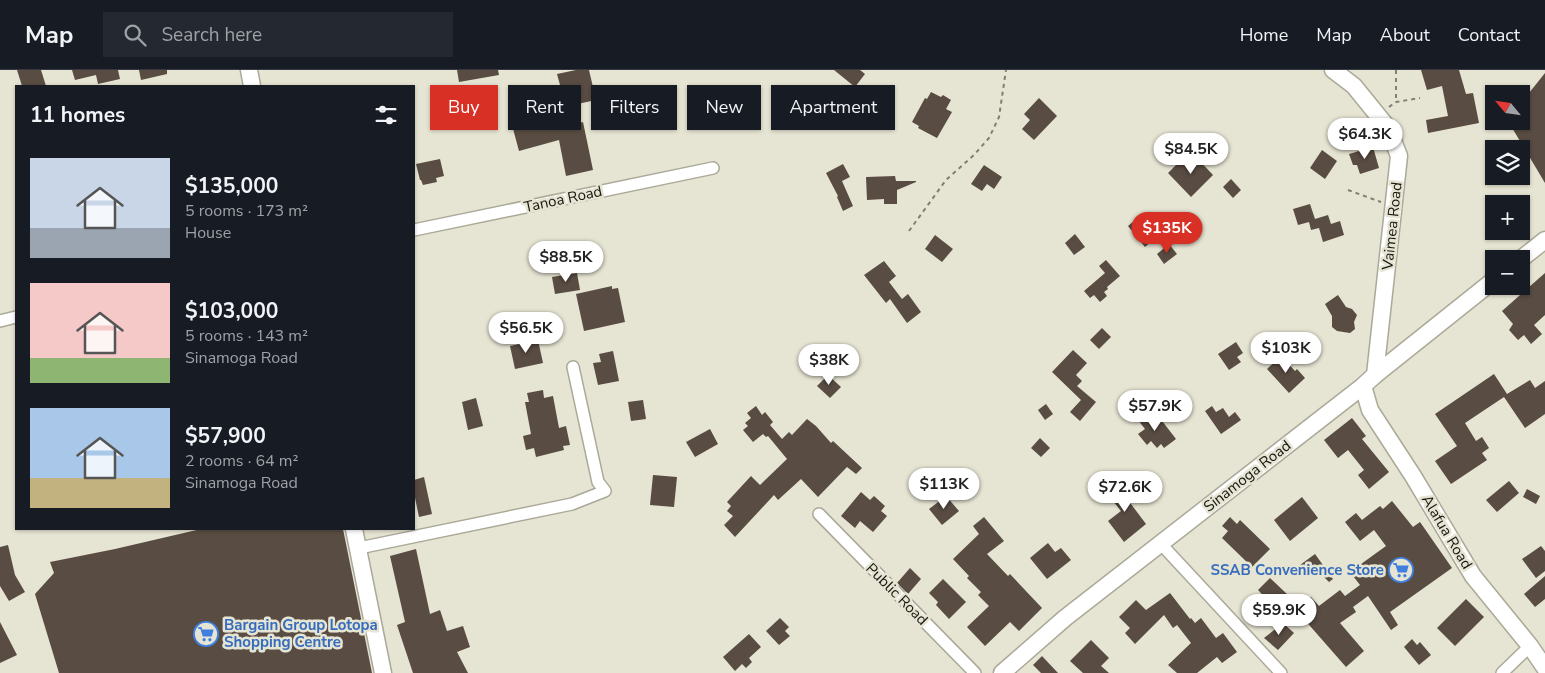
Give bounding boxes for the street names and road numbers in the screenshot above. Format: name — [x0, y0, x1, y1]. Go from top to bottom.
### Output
street label: Tanoa Road — [522, 181, 604, 217]
street label: Vaimea Road — [1377, 181, 1407, 272]
street label: Sinamoga Road — [1199, 436, 1295, 516]
street label: Alafua Road — [1417, 491, 1477, 573]
street label: Public Road — [862, 559, 932, 629]

